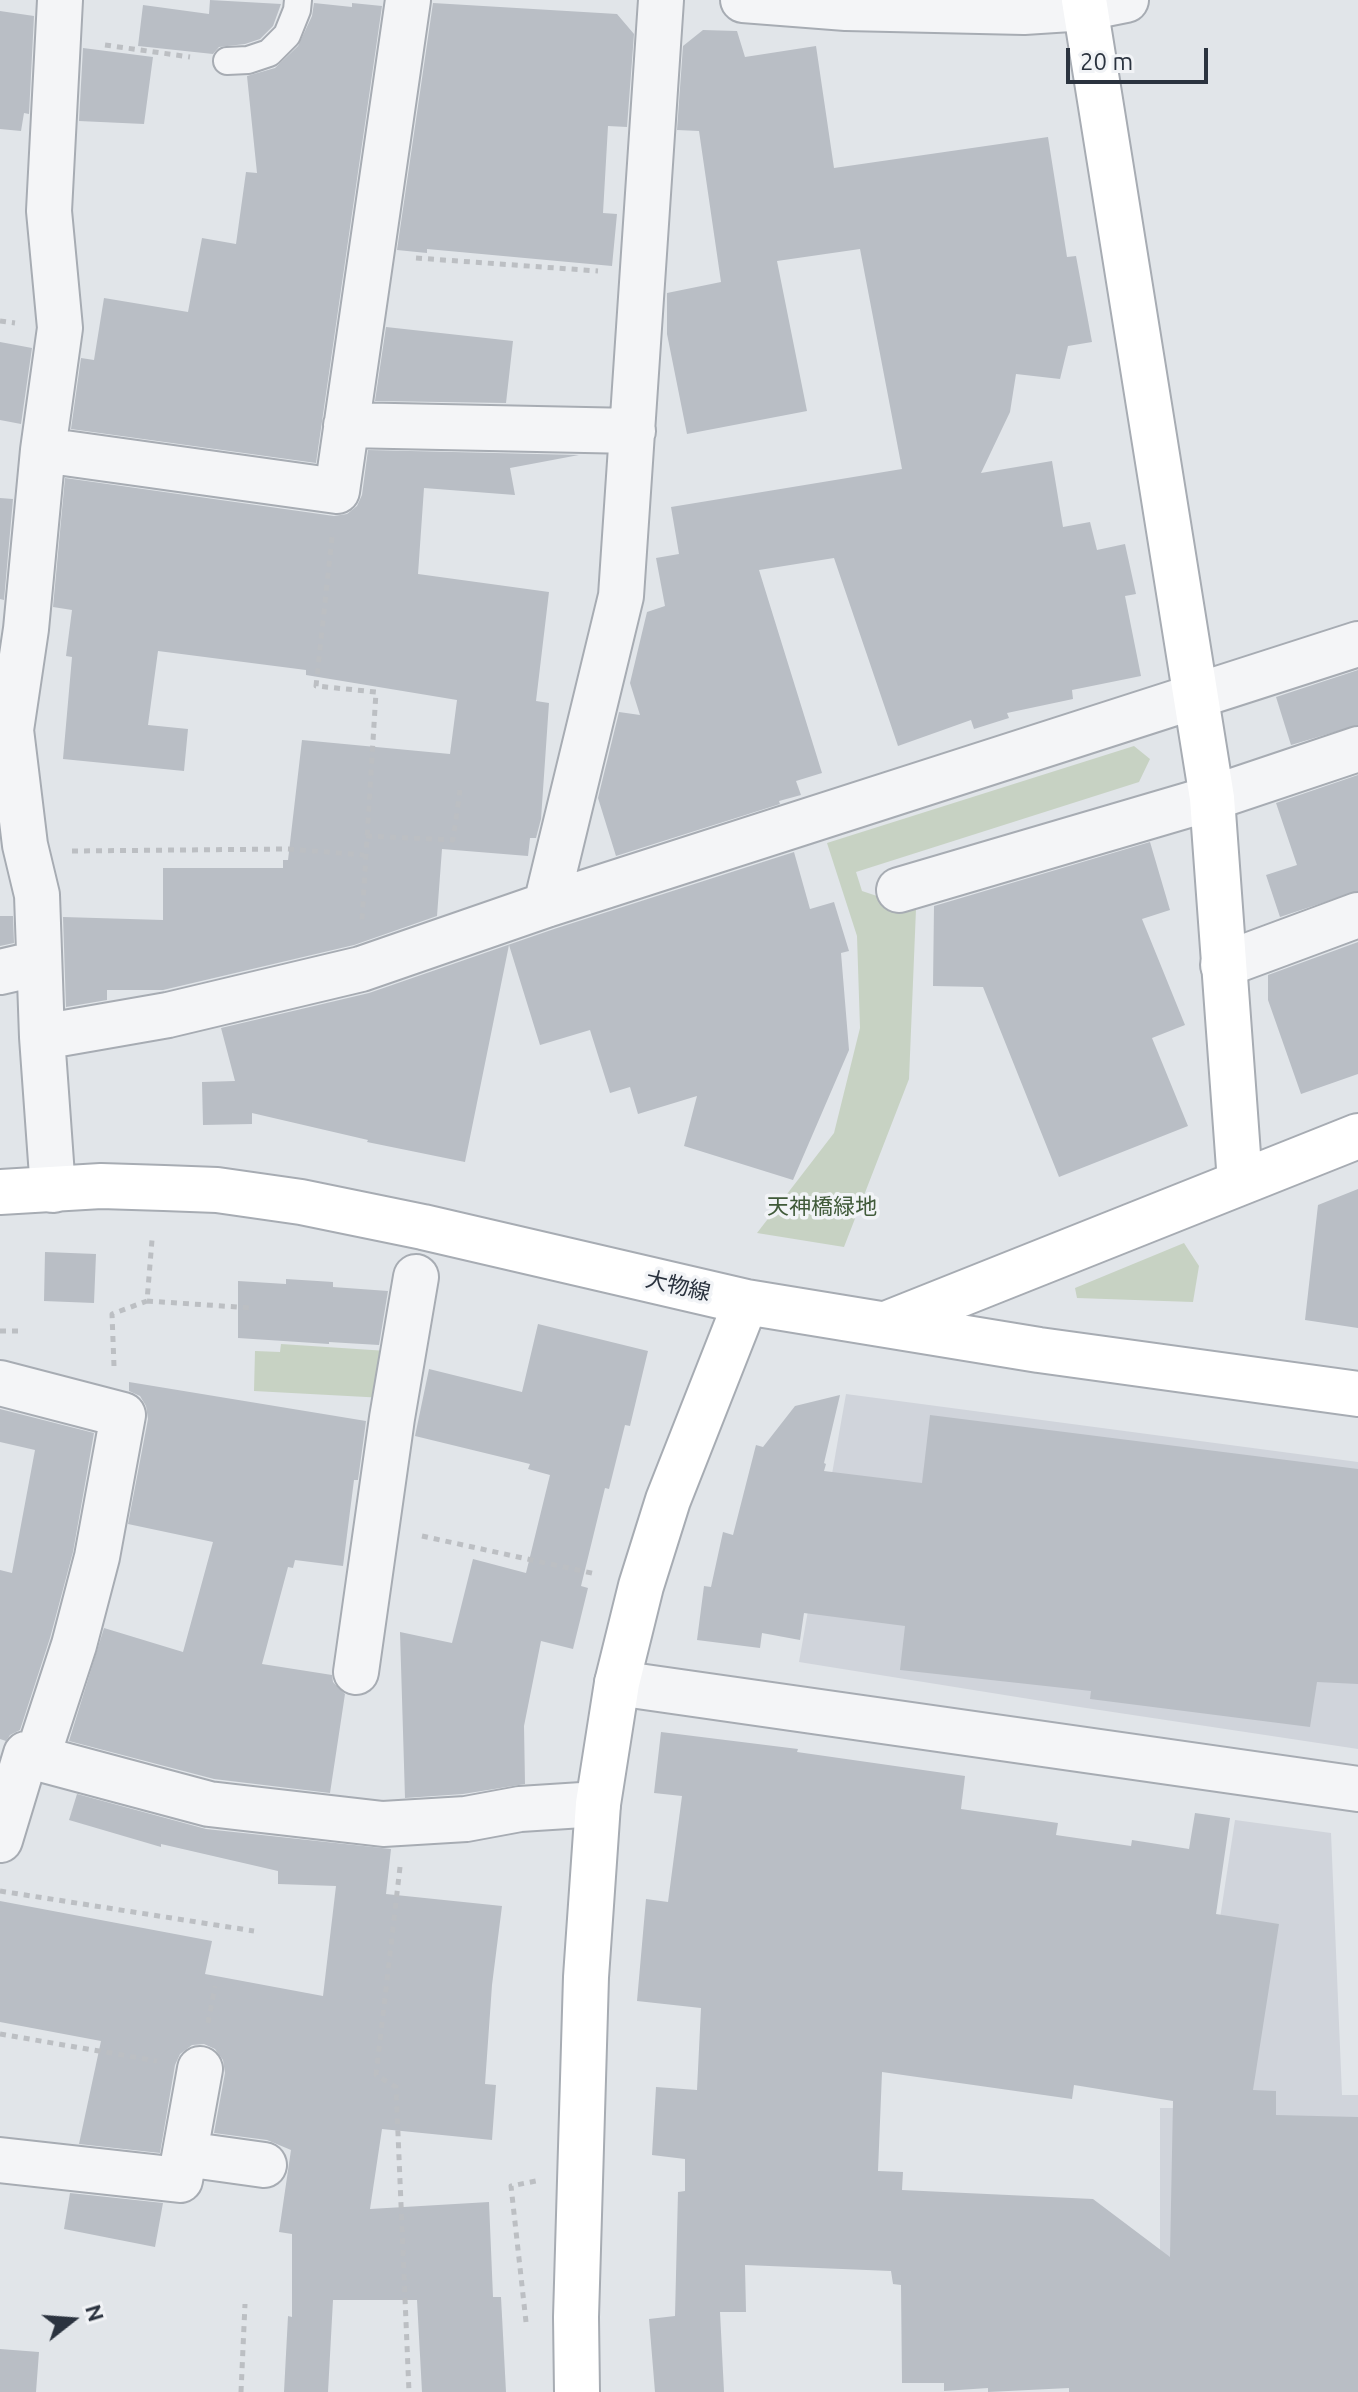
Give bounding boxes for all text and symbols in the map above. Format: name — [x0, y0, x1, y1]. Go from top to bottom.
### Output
scale bar — [1070, 32, 1212, 82]
text: 20 m — [1080, 48, 1133, 75]
park label: 天神橋緑地 — [767, 1194, 877, 1220]
street label: 大物線 — [643, 1266, 713, 1306]
north arrow — [32, 2280, 112, 2360]
text: N — [81, 2301, 110, 2324]

